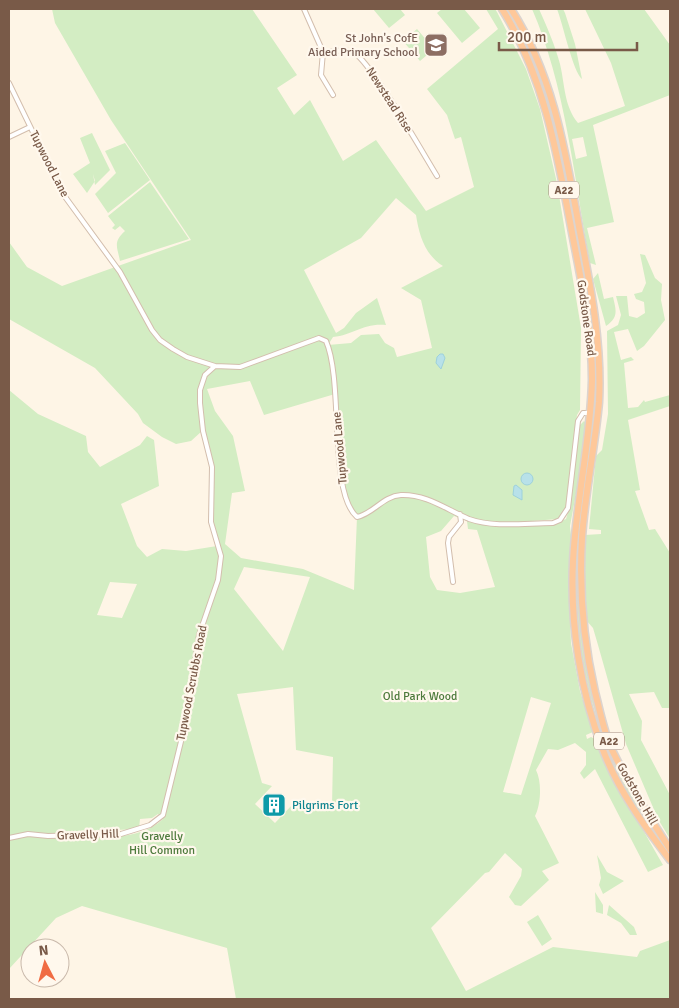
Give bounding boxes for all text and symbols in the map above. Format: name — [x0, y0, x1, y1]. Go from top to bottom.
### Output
scale bar — [499, 20, 636, 52]
text: 200 m — [507, 28, 547, 46]
place label: St John's CofE Aided Primary School — [308, 31, 418, 60]
school or university icon: St John's CofE Aided Primary School — [423, 32, 449, 58]
street label: Newstead Rise — [362, 65, 416, 135]
street label: Tupwood Lane — [26, 128, 72, 200]
road number: A22 — [549, 182, 579, 198]
street label: Godstone Road — [573, 279, 599, 357]
street label: Tupwood Lane — [329, 411, 351, 485]
street label: Tupwood Scrubbs Road — [173, 624, 211, 742]
park label: Old Park Wood — [383, 689, 457, 704]
road number: A22 — [594, 732, 624, 749]
street label: Godstone Hill — [613, 760, 661, 828]
building icon: Pilgrims Fort — [261, 792, 287, 818]
place label: Pilgrims Fort — [292, 798, 358, 813]
street label: Gravelly Hill — [56, 826, 120, 844]
park label: Gravelly Hill Common — [129, 829, 195, 858]
north arrow — [20, 938, 70, 988]
text: N — [38, 942, 49, 960]

